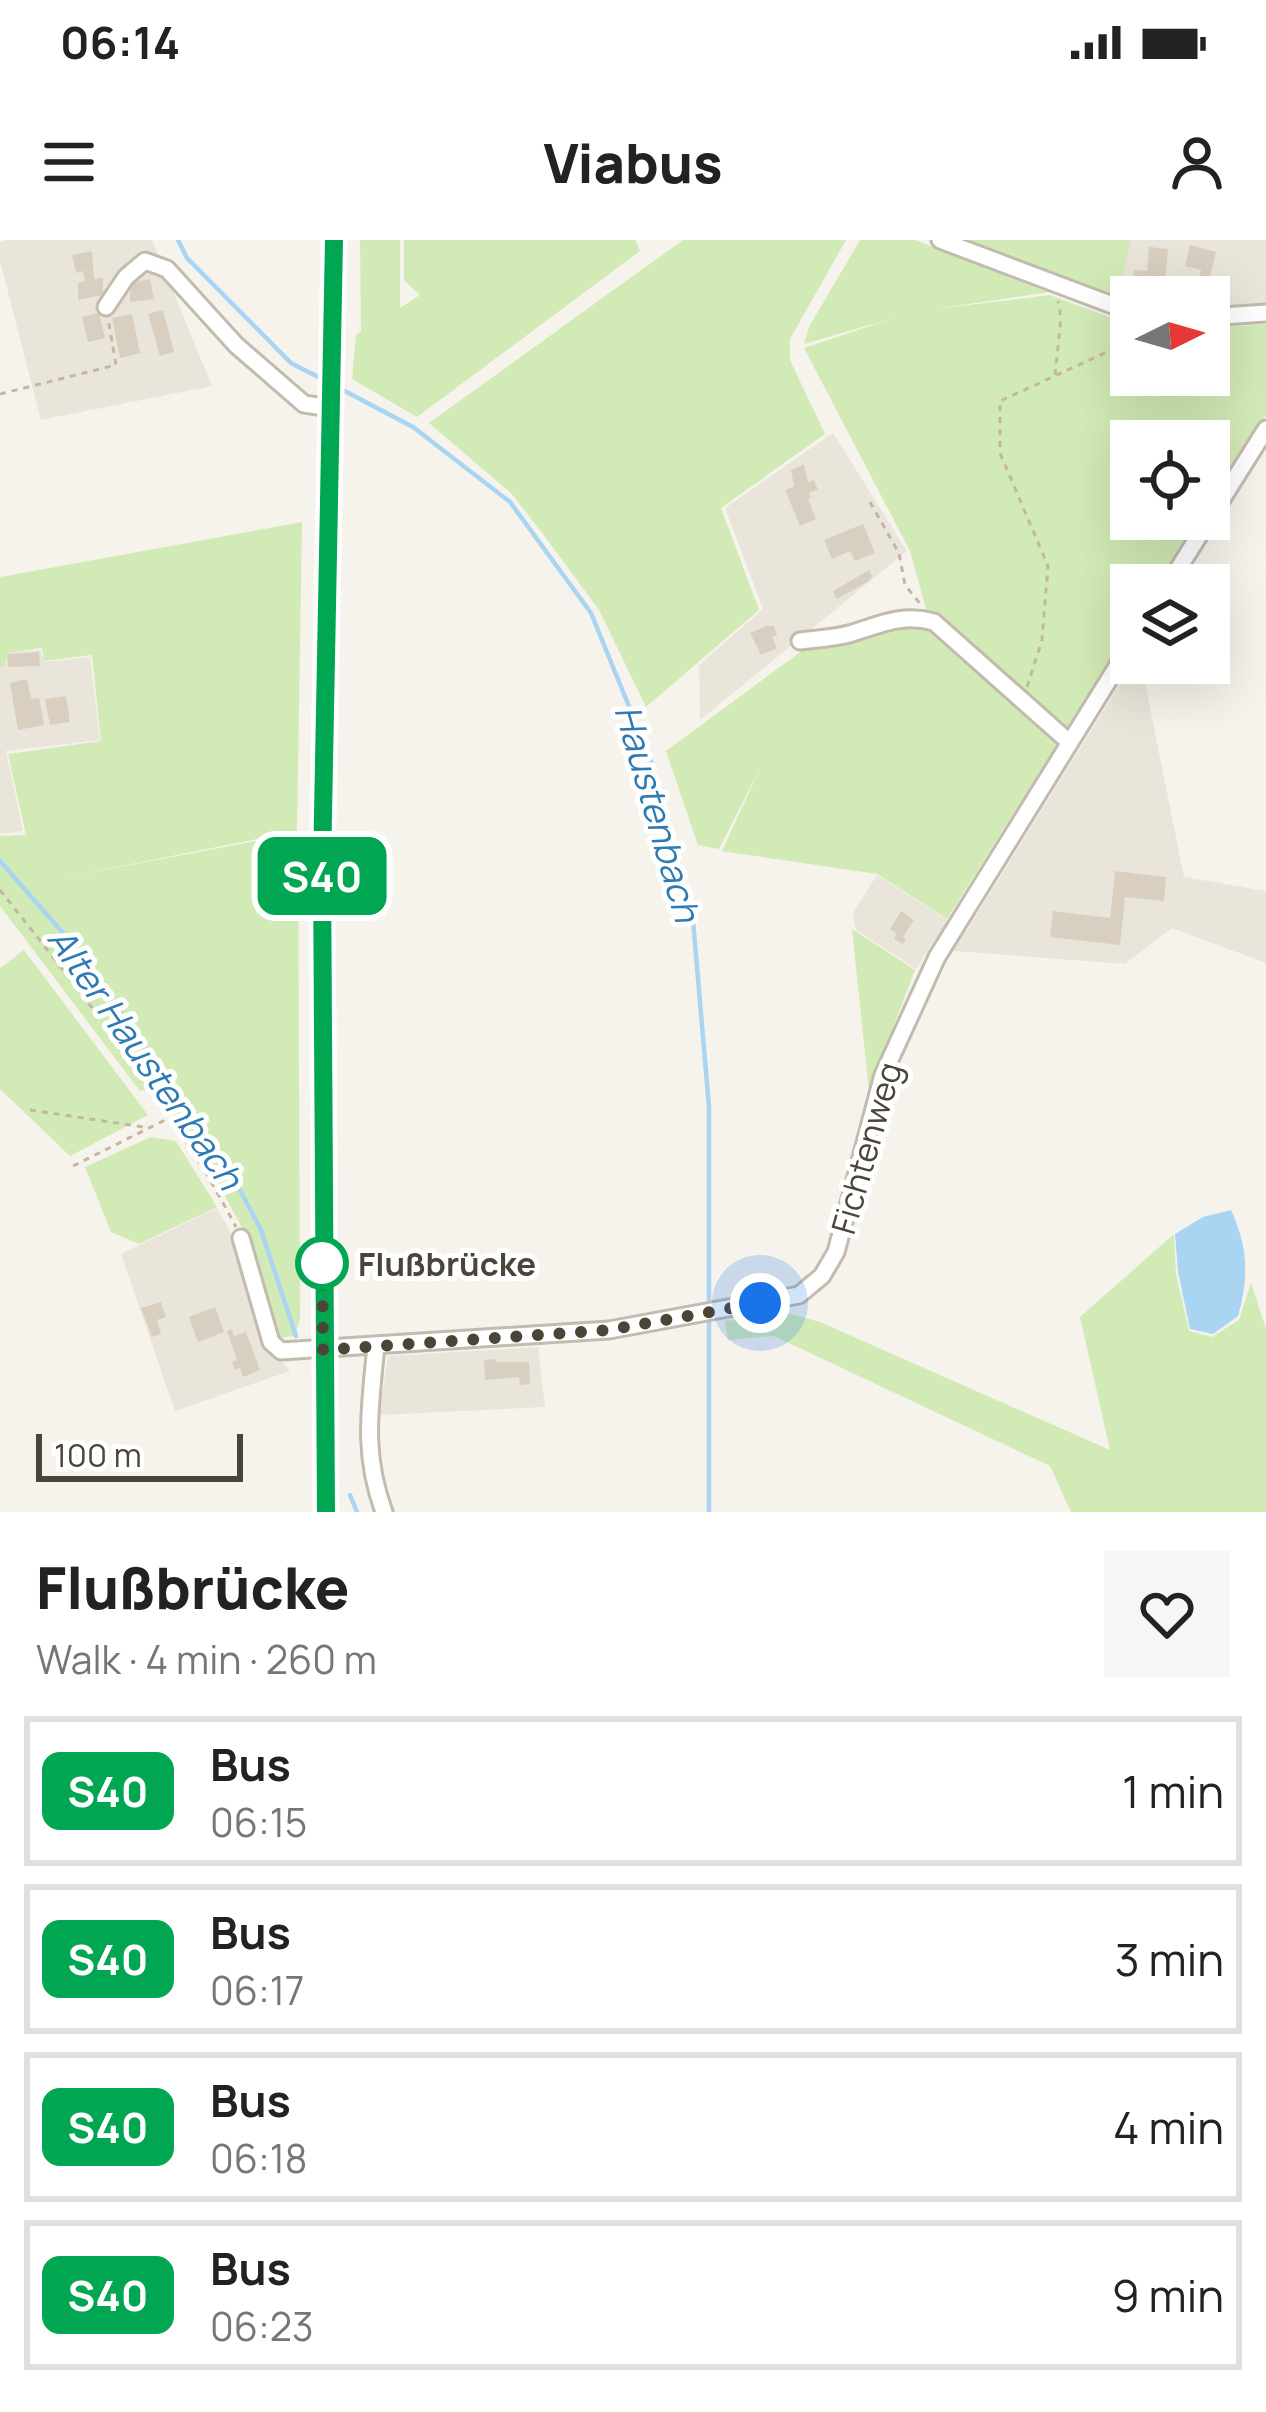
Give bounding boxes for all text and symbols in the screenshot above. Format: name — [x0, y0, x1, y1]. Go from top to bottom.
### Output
text: 06:14 — [60, 11, 180, 73]
text: Viabus — [543, 125, 723, 199]
icon: menu — [36, 129, 102, 195]
icon: person — [1164, 129, 1230, 195]
north arrow — [1110, 276, 1230, 396]
map controls — [1110, 276, 1230, 684]
button: locate — [1110, 420, 1230, 540]
button: layers — [1110, 564, 1230, 684]
water label: Haustenbach — [604, 699, 713, 929]
line badge: S40 — [253, 837, 391, 915]
text: S40 — [282, 847, 362, 905]
water label: Alter Haustenbach — [37, 917, 256, 1200]
street label: Fichtenweg — [820, 1057, 912, 1239]
marker: Flußbrücke — [297, 1238, 347, 1288]
place label: Flußbrücke — [358, 1241, 536, 1286]
your location — [730, 1273, 790, 1333]
scale bar — [36, 1428, 243, 1481]
text: 100 m — [54, 1432, 142, 1477]
text: Flußbrücke — [36, 1548, 349, 1626]
button: heart — [1104, 1551, 1230, 1677]
text: Walk · 4 min · 260 m — [36, 1632, 377, 1686]
text: Bus — [210, 1733, 291, 1795]
text: 1 min — [1122, 1760, 1224, 1822]
text: S40 — [68, 1762, 148, 1820]
text: 06:15 — [210, 1795, 307, 1849]
text: Bus — [210, 1901, 291, 1963]
text: 3 min — [1115, 1928, 1224, 1990]
text: S40 — [68, 1930, 148, 1988]
text: 06:17 — [210, 1963, 304, 2017]
text: Bus — [210, 2069, 291, 2131]
text: 4 min — [1113, 2096, 1224, 2158]
text: S40 — [68, 2098, 148, 2156]
text: 06:18 — [210, 2131, 308, 2185]
text: Bus — [210, 2237, 291, 2299]
text: 9 min — [1112, 2264, 1224, 2326]
text: S40 — [68, 2266, 148, 2324]
text: 06:23 — [210, 2299, 313, 2353]

